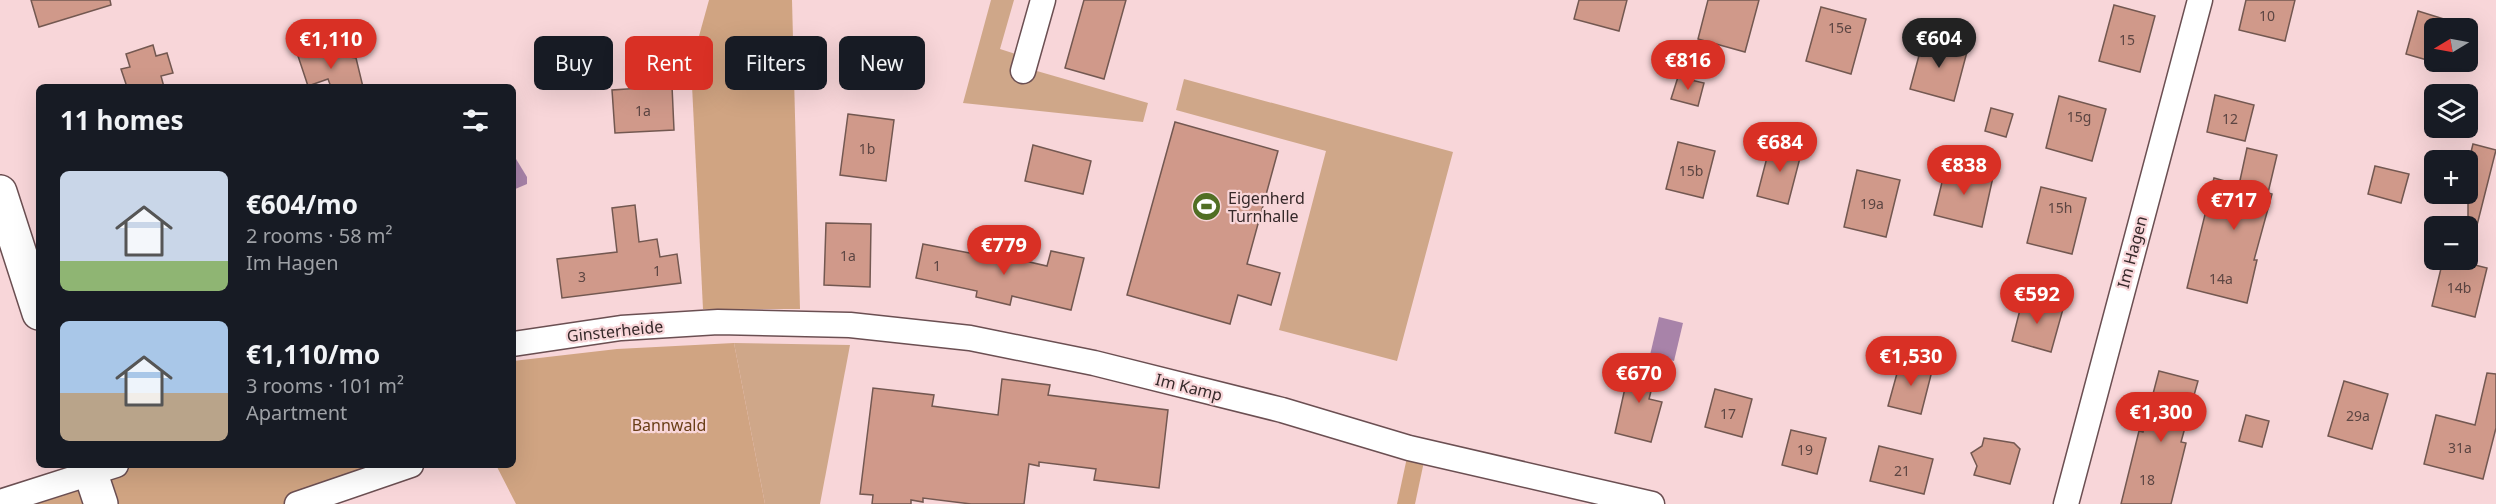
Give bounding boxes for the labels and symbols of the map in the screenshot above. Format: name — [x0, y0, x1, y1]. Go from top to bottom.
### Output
house number: 10 — [2259, 6, 2275, 25]
house number: 15e — [1828, 18, 1852, 37]
pin: €604 — [1903, 18, 1975, 69]
north arrow — [2424, 18, 2478, 72]
pin: €1,110 — [282, 19, 380, 70]
house number: 15 — [2119, 30, 2135, 49]
pin: €816 — [1652, 40, 1724, 91]
house number: 1a — [635, 101, 651, 120]
house number: 15g — [2067, 107, 2091, 126]
house number: 12 — [2222, 109, 2238, 128]
pin: €684 — [1744, 122, 1816, 173]
house number: 1b — [859, 139, 875, 158]
pin: €838 — [1928, 145, 2000, 196]
house number: 15b — [1679, 161, 1703, 180]
pin: €717 — [2198, 180, 2270, 231]
place label: Eigenherd Turnhalle — [1228, 187, 1305, 227]
sports icon: Eigenherd Turnhalle — [1191, 191, 1223, 223]
house number: 19a — [1860, 194, 1884, 213]
house number: 15h — [2048, 198, 2072, 217]
street label: Im Hagen — [2112, 213, 2152, 291]
pin: €779 — [968, 225, 1040, 276]
house number: 1a — [840, 246, 856, 265]
house number: 1 — [933, 256, 941, 275]
house number: 1 — [653, 261, 661, 280]
house number: 3 — [578, 267, 586, 286]
house number: 14a — [2209, 269, 2233, 288]
pin: €592 — [2001, 274, 2073, 325]
house number: 14b — [2447, 278, 2471, 297]
street label: Ginsterheide — [566, 315, 664, 347]
pin: €1,530 — [1862, 336, 1960, 387]
pin: €670 — [1603, 353, 1675, 404]
street label: Im Kamp — [1153, 368, 1225, 406]
pin: €1,300 — [2112, 392, 2210, 443]
house number: 17 — [1720, 404, 1736, 423]
house number: 29a — [2346, 406, 2370, 425]
park label: Bannwald — [632, 414, 706, 436]
house number: 31a — [2448, 438, 2472, 457]
house number: 19 — [1797, 440, 1813, 459]
house number: 21 — [1894, 461, 1910, 480]
house number: 18 — [2139, 470, 2155, 489]

